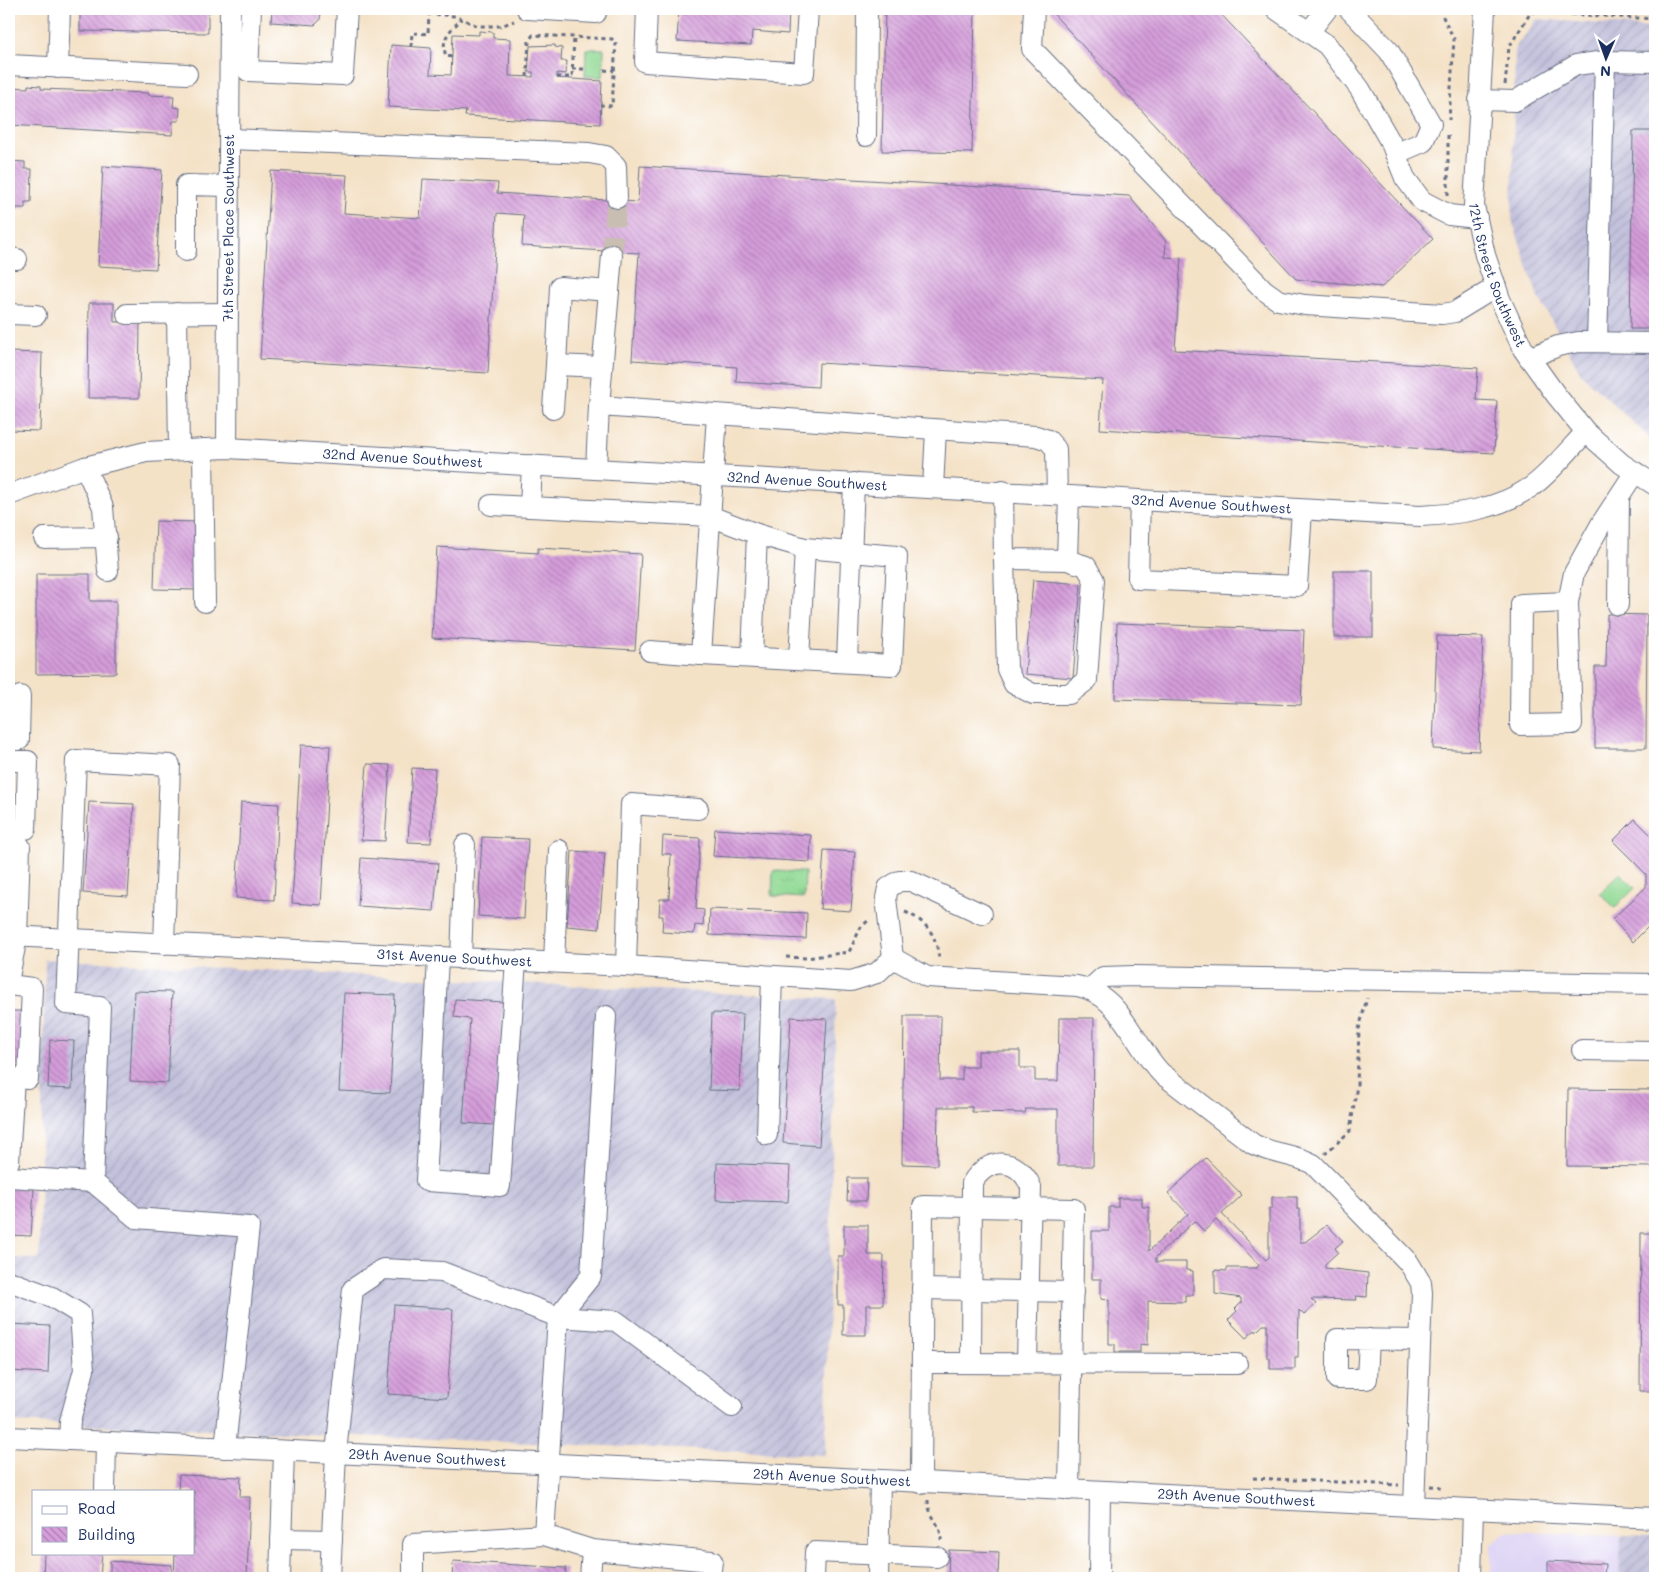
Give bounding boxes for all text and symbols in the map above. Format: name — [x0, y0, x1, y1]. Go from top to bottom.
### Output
north arrow — [1582, 32, 1632, 82]
text: N — [1600, 62, 1611, 81]
street label: 7th Street Place Southwest — [218, 134, 238, 322]
street label: 12th Street Southwest — [1465, 202, 1531, 350]
street label: 32nd Avenue Southwest — [322, 443, 484, 472]
street label: 32nd Avenue Southwest — [726, 467, 888, 495]
street label: 32nd Avenue Southwest — [1131, 490, 1292, 518]
street label: 31st Avenue Southwest — [376, 944, 533, 970]
street label: 29th Avenue Southwest — [348, 1444, 507, 1470]
street label: 29th Avenue Southwest — [753, 1464, 911, 1490]
street label: 29th Avenue Southwest — [1157, 1484, 1316, 1510]
legend — [32, 1490, 195, 1554]
text: Road — [78, 1498, 115, 1518]
text: Building — [78, 1524, 135, 1544]

